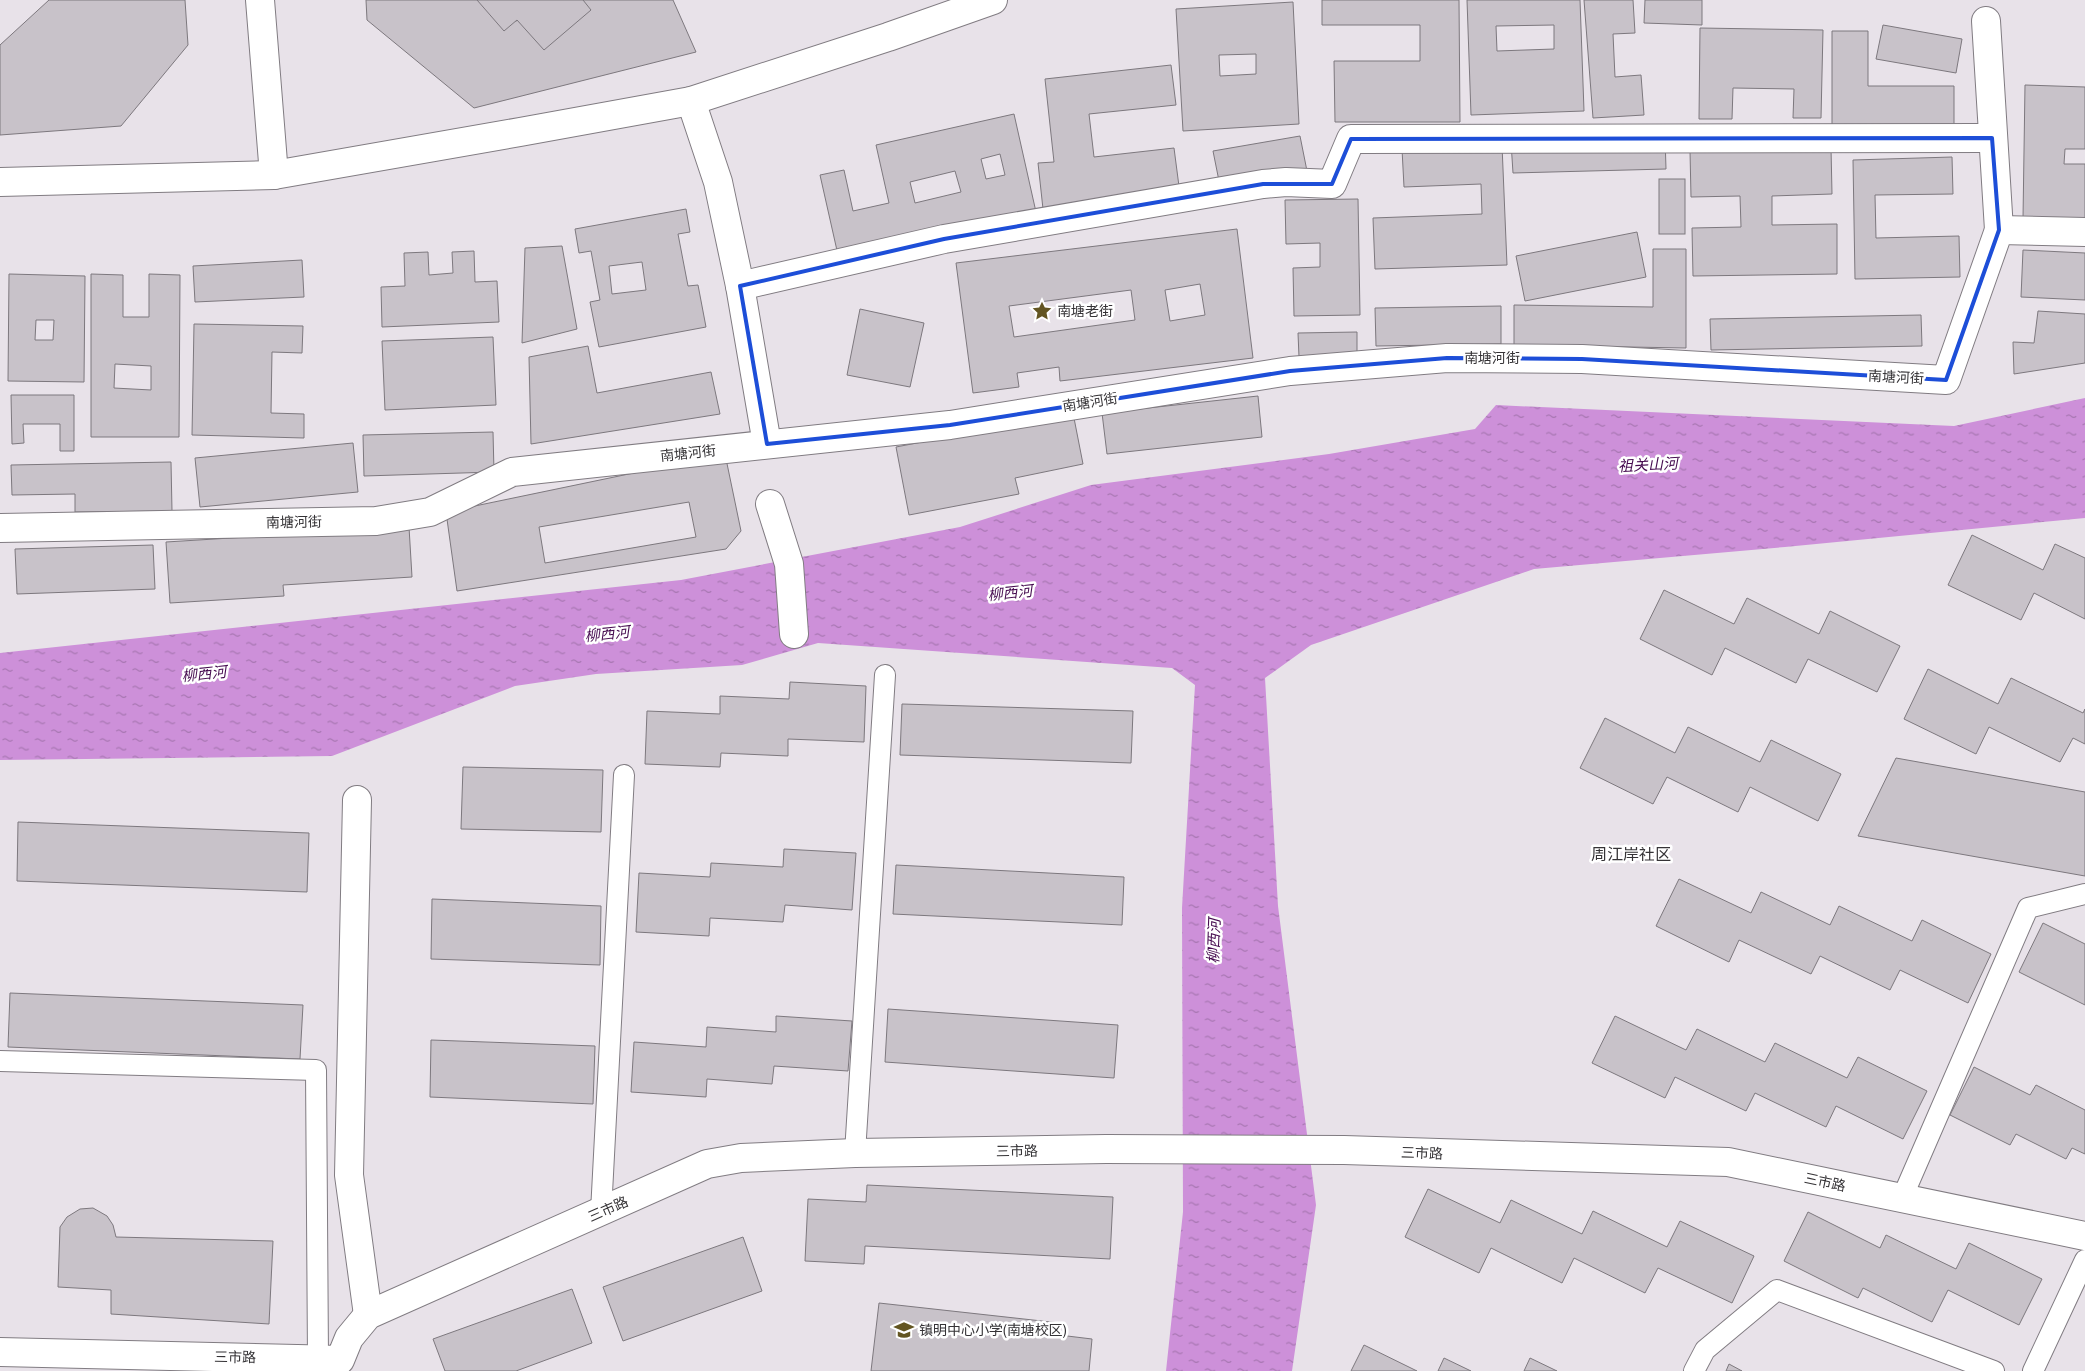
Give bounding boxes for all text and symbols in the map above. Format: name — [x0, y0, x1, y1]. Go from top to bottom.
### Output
place icon: 南塘老街 — [1031, 300, 1053, 322]
place label: 南塘老街 — [1057, 302, 1113, 320]
street label: 南塘河街 — [1464, 349, 1520, 367]
street label: 南塘河街 — [1868, 367, 1924, 387]
street label: 南塘河街 — [1061, 389, 1119, 415]
street label: 南塘河街 — [659, 441, 717, 465]
water label: 祖关山河 — [1617, 452, 1681, 477]
street label: 南塘河街 — [266, 513, 322, 531]
water label: 柳西河 — [986, 579, 1036, 605]
water label: 柳西河 — [583, 620, 633, 646]
water label: 柳西河 — [180, 660, 230, 686]
district label: 周江岸社区 — [1591, 843, 1671, 865]
water label: 柳西河 — [1202, 915, 1225, 964]
street label: 三市路 — [996, 1142, 1038, 1160]
street label: 三市路 — [1401, 1143, 1443, 1163]
street label: 三市路 — [1803, 1169, 1847, 1195]
street label: 三市路 — [585, 1192, 631, 1226]
school or university icon: 镇明中心小学(南塘校区) — [893, 1319, 915, 1341]
place label: 镇明中心小学(南塘校区) — [919, 1321, 1067, 1339]
street label: 三市路 — [214, 1348, 256, 1366]

